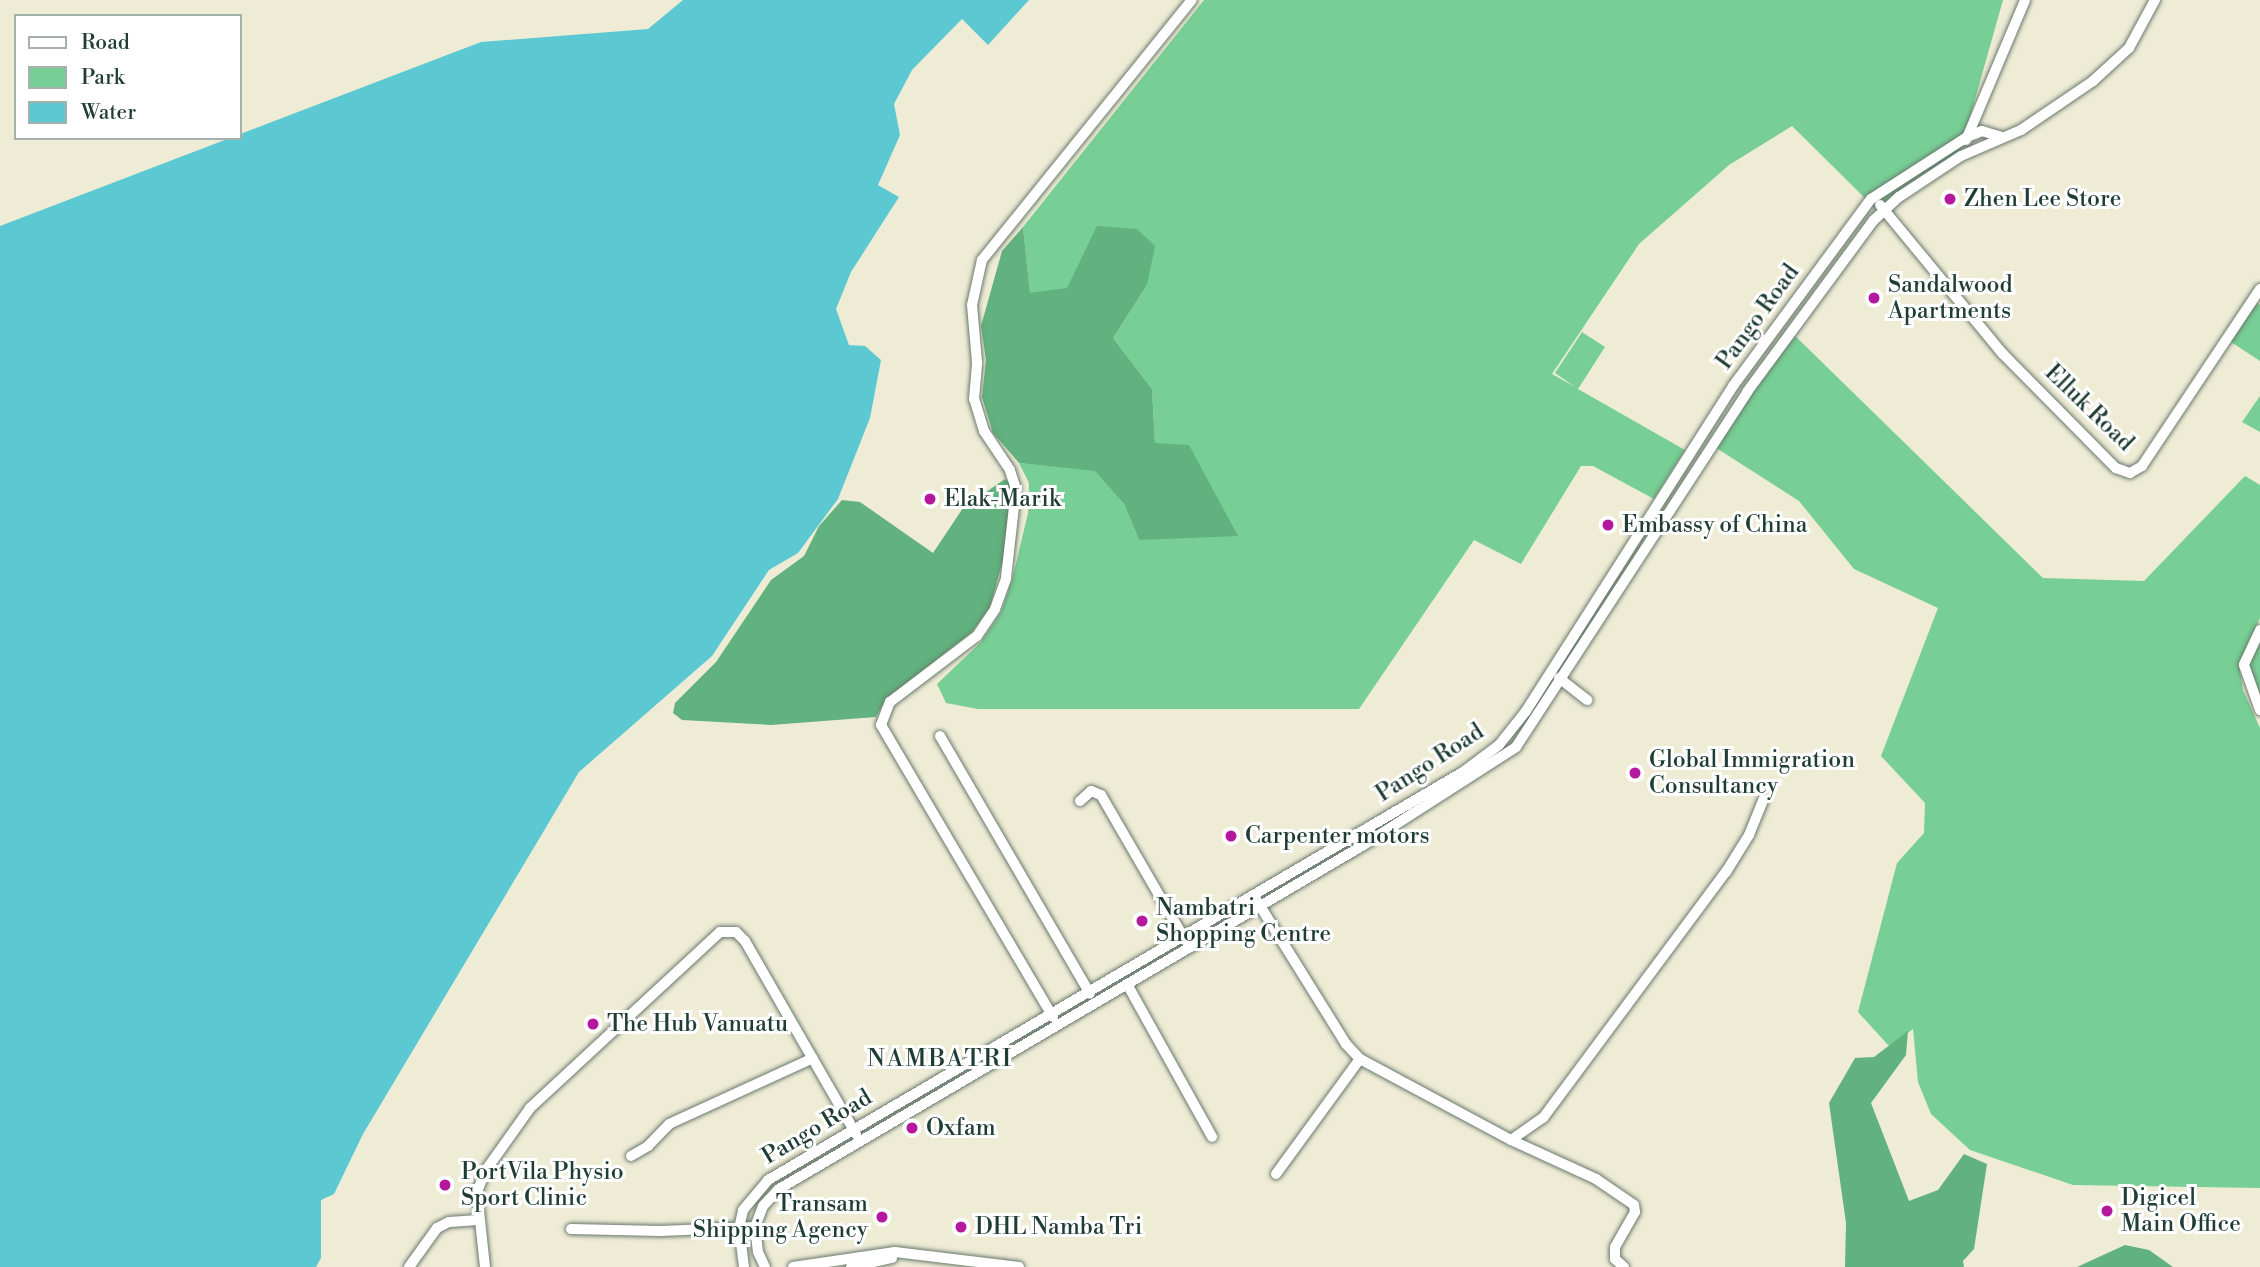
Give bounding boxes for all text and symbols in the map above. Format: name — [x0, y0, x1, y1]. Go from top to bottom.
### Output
legend — [14, 14, 242, 140]
text: Road — [81, 30, 130, 56]
text: Park — [81, 65, 125, 91]
text: Water — [81, 100, 136, 126]
place label: Zhen Lee Store — [1964, 185, 2121, 213]
marker: Zhen Lee Store — [1942, 191, 1958, 207]
street label: Pango Road — [1711, 259, 1805, 375]
place label: Sandalwood Apartments — [1888, 271, 2013, 325]
marker: Sandalwood Apartments — [1866, 290, 1882, 306]
street label: Elluk Road — [2039, 359, 2139, 457]
place label: Elak-Marik — [944, 485, 1061, 513]
marker: Elak-Marik — [922, 491, 938, 507]
place label: Embassy of China — [1622, 511, 1807, 539]
marker: Embassy of China — [1600, 517, 1616, 533]
street label: Pango Road — [1371, 718, 1489, 808]
place label: Global Immigration Consultancy — [1649, 746, 1855, 800]
marker: Global Immigration Consultancy — [1627, 765, 1643, 781]
place label: Carpenter motors — [1245, 822, 1430, 850]
marker: Carpenter motors — [1223, 828, 1239, 844]
place label: Nambatri Shopping Centre — [1156, 894, 1331, 948]
marker: Nambatri Shopping Centre — [1134, 913, 1150, 929]
place label: The Hub Vanuatu — [607, 1010, 788, 1038]
marker: The Hub Vanuatu — [585, 1016, 601, 1032]
district label: NAMBATRI — [868, 1046, 1012, 1074]
street label: Pango Road — [757, 1084, 877, 1170]
place label: Oxfam — [926, 1114, 996, 1142]
marker: Oxfam — [904, 1120, 920, 1136]
place label: PortVila Physio Sport Clinic — [461, 1158, 624, 1212]
marker: PortVila Physio Sport Clinic — [435, 1175, 455, 1195]
place label: Digicel Main Office — [2121, 1184, 2241, 1238]
place label: Transam Shipping Agency — [693, 1190, 868, 1244]
marker: Digicel Main Office — [2099, 1203, 2115, 1219]
marker: Transam Shipping Agency — [874, 1209, 890, 1225]
place label: DHL Namba Tri — [975, 1213, 1142, 1241]
marker: DHL Namba Tri — [953, 1219, 969, 1235]

